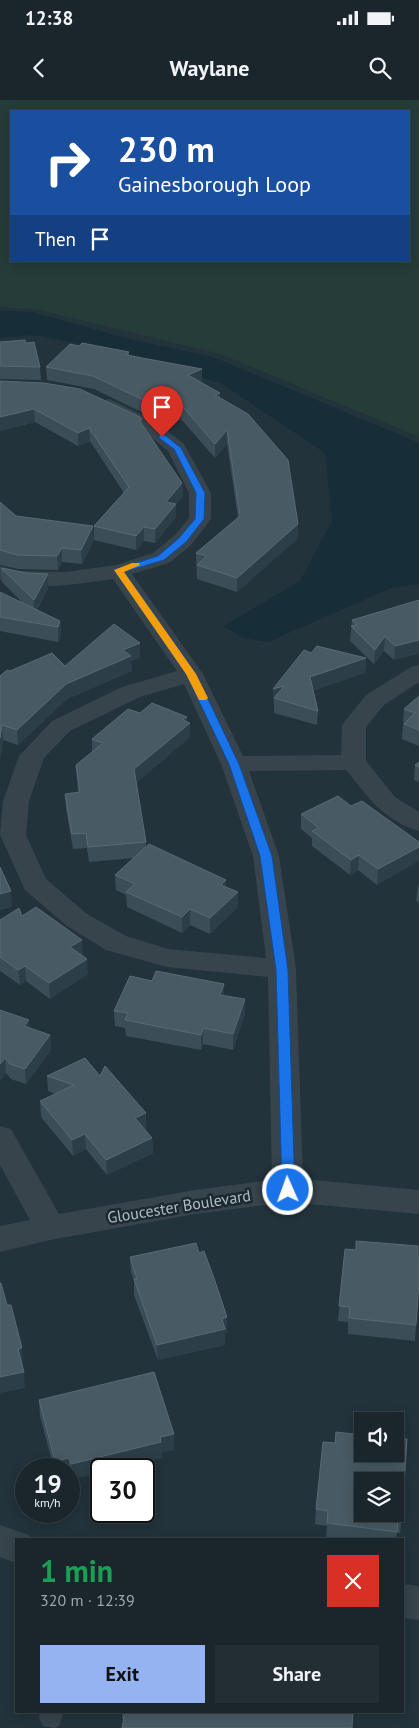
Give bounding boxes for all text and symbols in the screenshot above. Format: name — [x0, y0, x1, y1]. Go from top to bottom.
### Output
text: 12:38 — [25, 6, 73, 30]
icon: back — [25, 54, 53, 82]
text: Waylane — [170, 54, 249, 82]
icon: search — [366, 54, 394, 82]
text: 230 m — [118, 126, 215, 172]
icon: right — [35, 130, 100, 195]
text: Gainesborough Loop — [118, 170, 311, 198]
icon: arrive — [86, 225, 114, 253]
text: Then — [35, 227, 76, 251]
pin — [141, 386, 183, 437]
icon: arrive — [148, 393, 176, 421]
position arrow — [261, 1163, 313, 1215]
street label: Gloucester Boulevard — [106, 1185, 252, 1227]
map controls — [354, 1412, 404, 1522]
button: sound — [354, 1412, 404, 1462]
speed limit sign: 30 — [90, 1458, 155, 1523]
text: 19 — [33, 1468, 62, 1500]
button: layers — [354, 1472, 404, 1522]
text: km/h — [34, 1495, 61, 1510]
text: 1 min — [40, 1551, 113, 1590]
button: close — [327, 1555, 379, 1607]
text: 320 m · 12:39 — [40, 1590, 135, 1610]
button: Exit — [40, 1645, 205, 1703]
button: Share — [215, 1645, 379, 1703]

